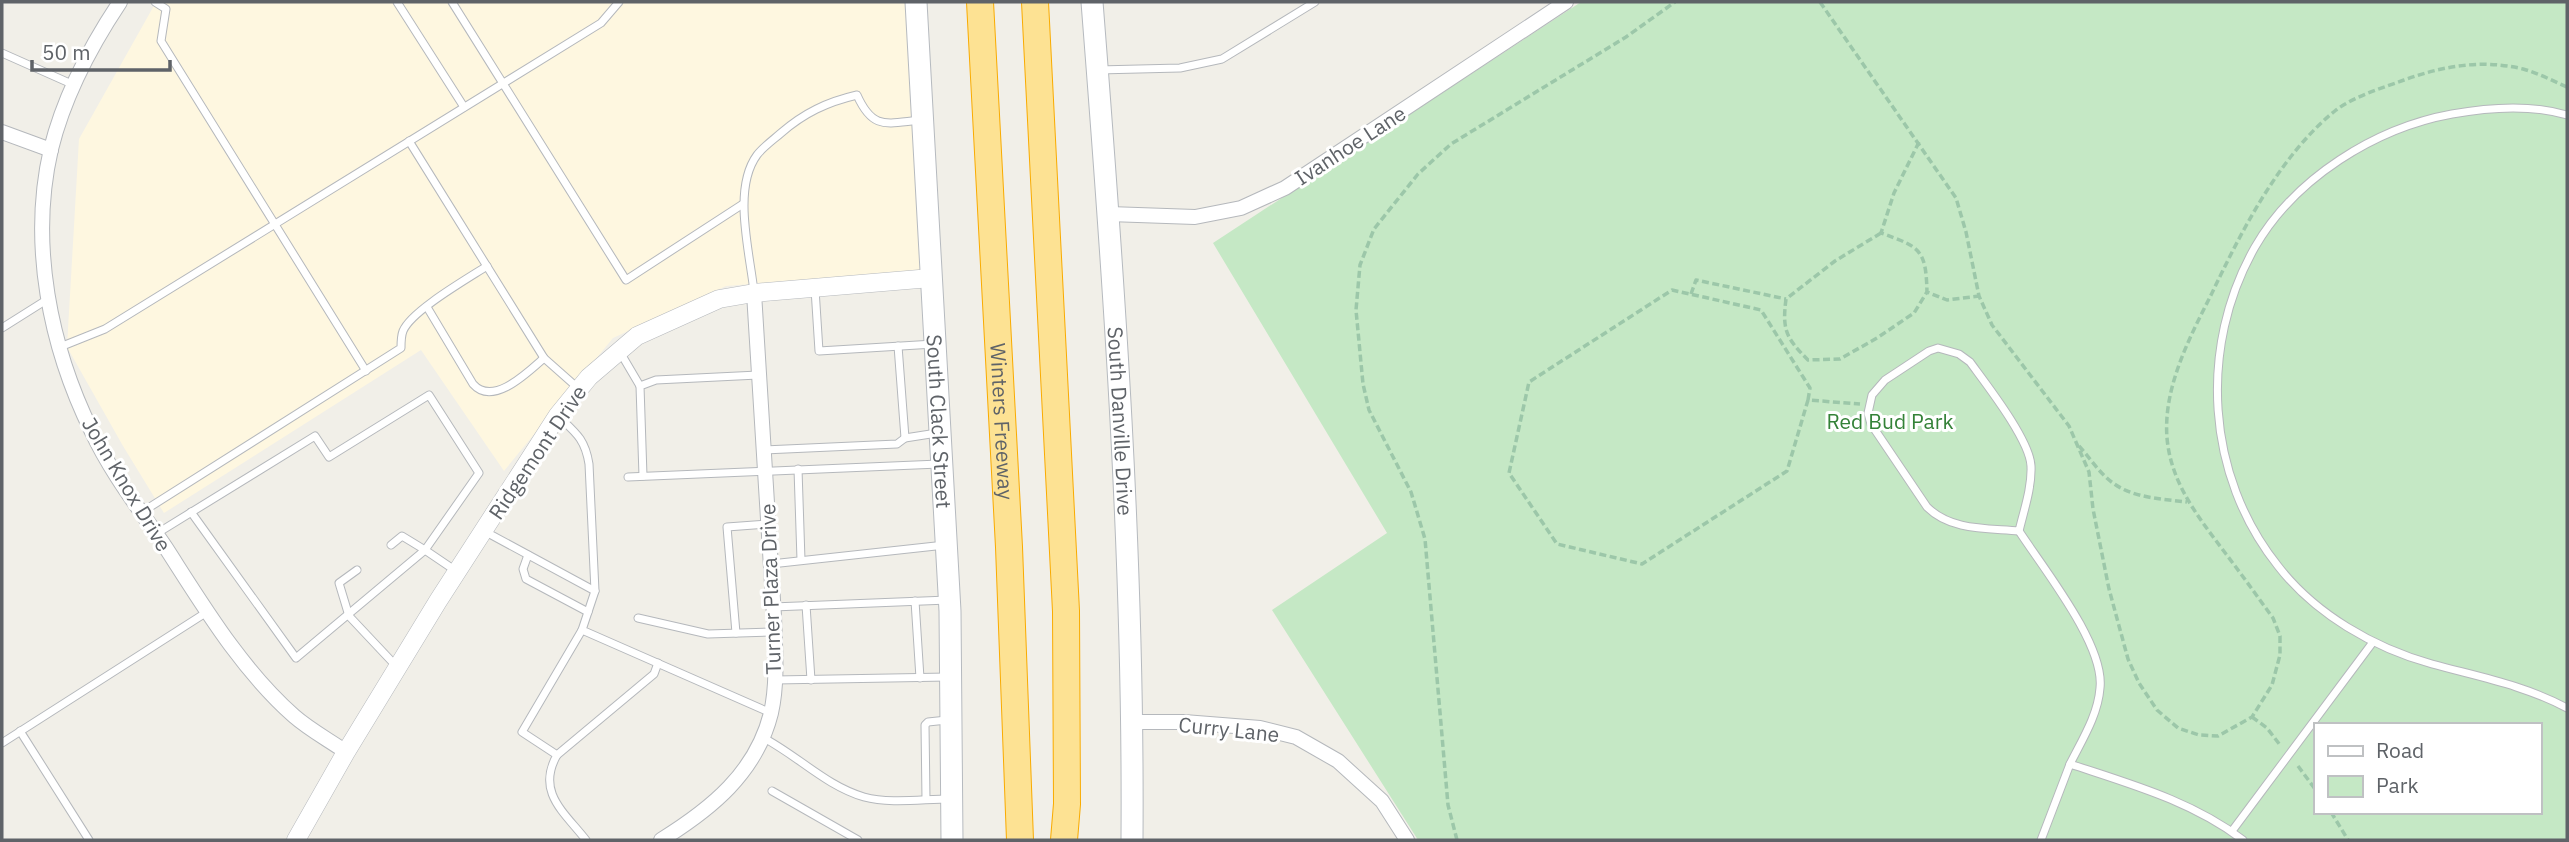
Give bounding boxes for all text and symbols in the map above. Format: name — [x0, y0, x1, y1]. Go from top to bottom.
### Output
scale bar — [32, 28, 170, 72]
text: 50 m — [42, 38, 91, 66]
street label: Ivanhoe Lane — [1289, 99, 1411, 191]
street label: South Danville Drive — [1102, 326, 1140, 516]
street label: South Clack Street — [921, 333, 958, 509]
street label: Winters Freeway — [984, 342, 1020, 501]
street label: Ridgemont Drive — [482, 379, 592, 525]
park label: Red Bud Park — [1826, 407, 1954, 435]
street label: John Knox Drive — [76, 412, 178, 556]
street label: Turner Plaza Drive — [753, 503, 787, 675]
street label: Curry Lane — [1177, 710, 1281, 748]
legend — [2314, 723, 2541, 814]
text: Road — [2376, 736, 2424, 764]
text: Park — [2376, 771, 2419, 799]

